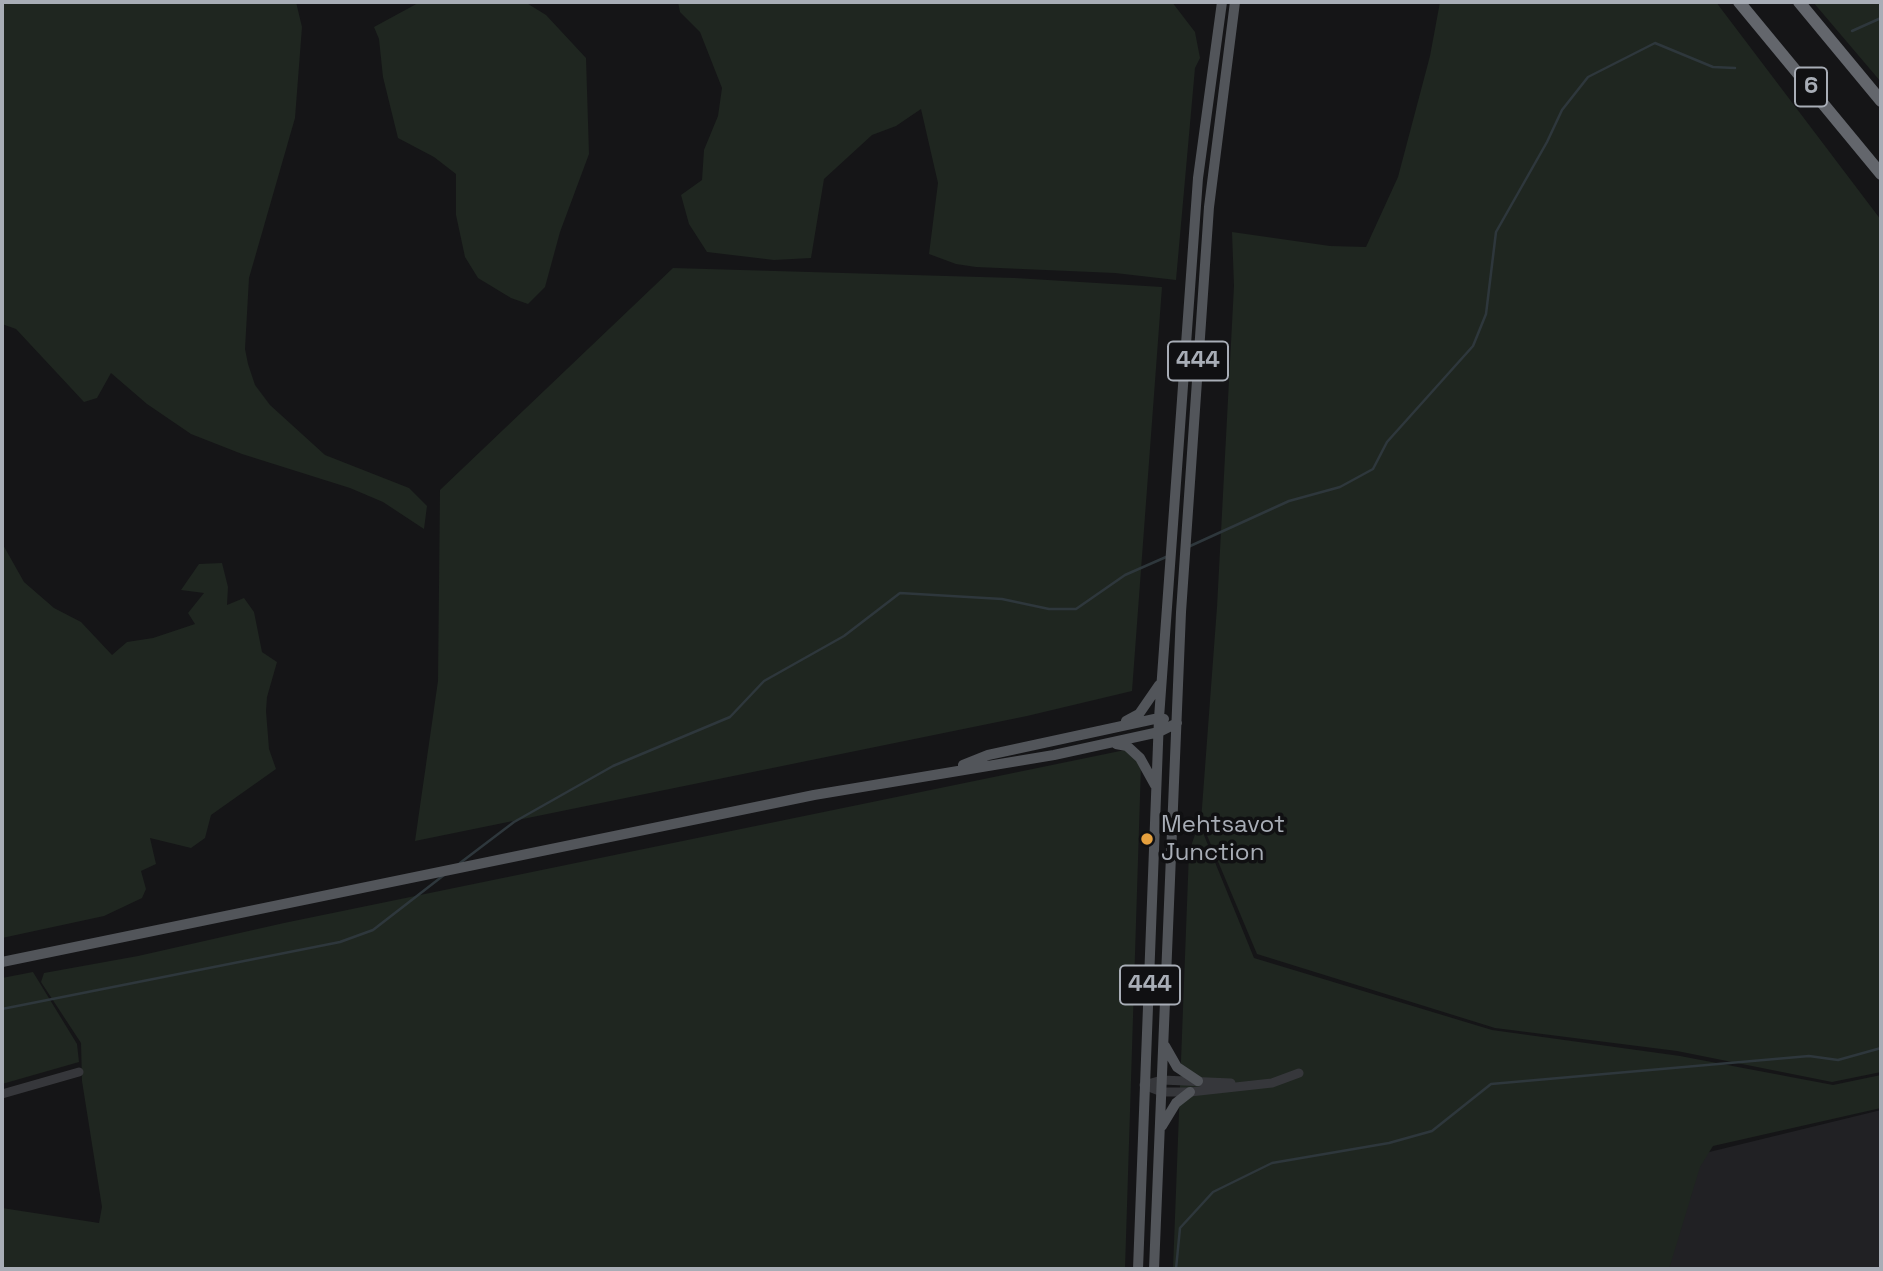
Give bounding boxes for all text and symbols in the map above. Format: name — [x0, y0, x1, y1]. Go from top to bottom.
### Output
road number: 6 — [1795, 68, 1827, 106]
road number: 444 — [1168, 342, 1228, 380]
place label: Mehtsavot Junction — [1161, 811, 1285, 867]
marker: Mehtsavot Junction — [1139, 831, 1155, 847]
road number: 444 — [1120, 966, 1180, 1004]

